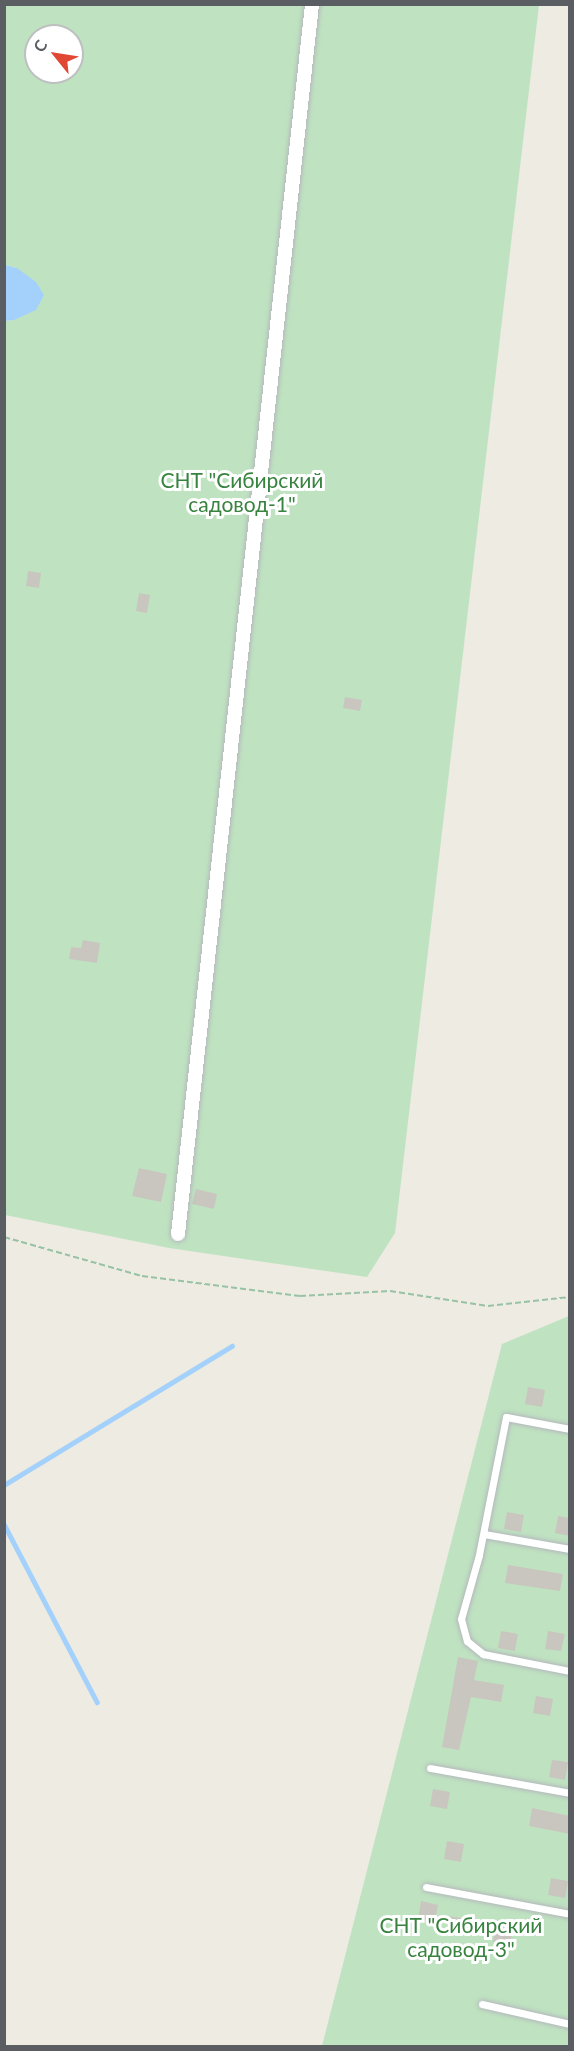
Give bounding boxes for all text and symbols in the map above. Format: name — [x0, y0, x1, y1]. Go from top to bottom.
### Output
north arrow — [24, 24, 84, 84]
text: С — [29, 36, 51, 55]
park label: СНТ "Сибирский садовод-1" — [161, 467, 323, 517]
park label: СНТ "Сибирский садовод-3" — [380, 1912, 542, 1962]

